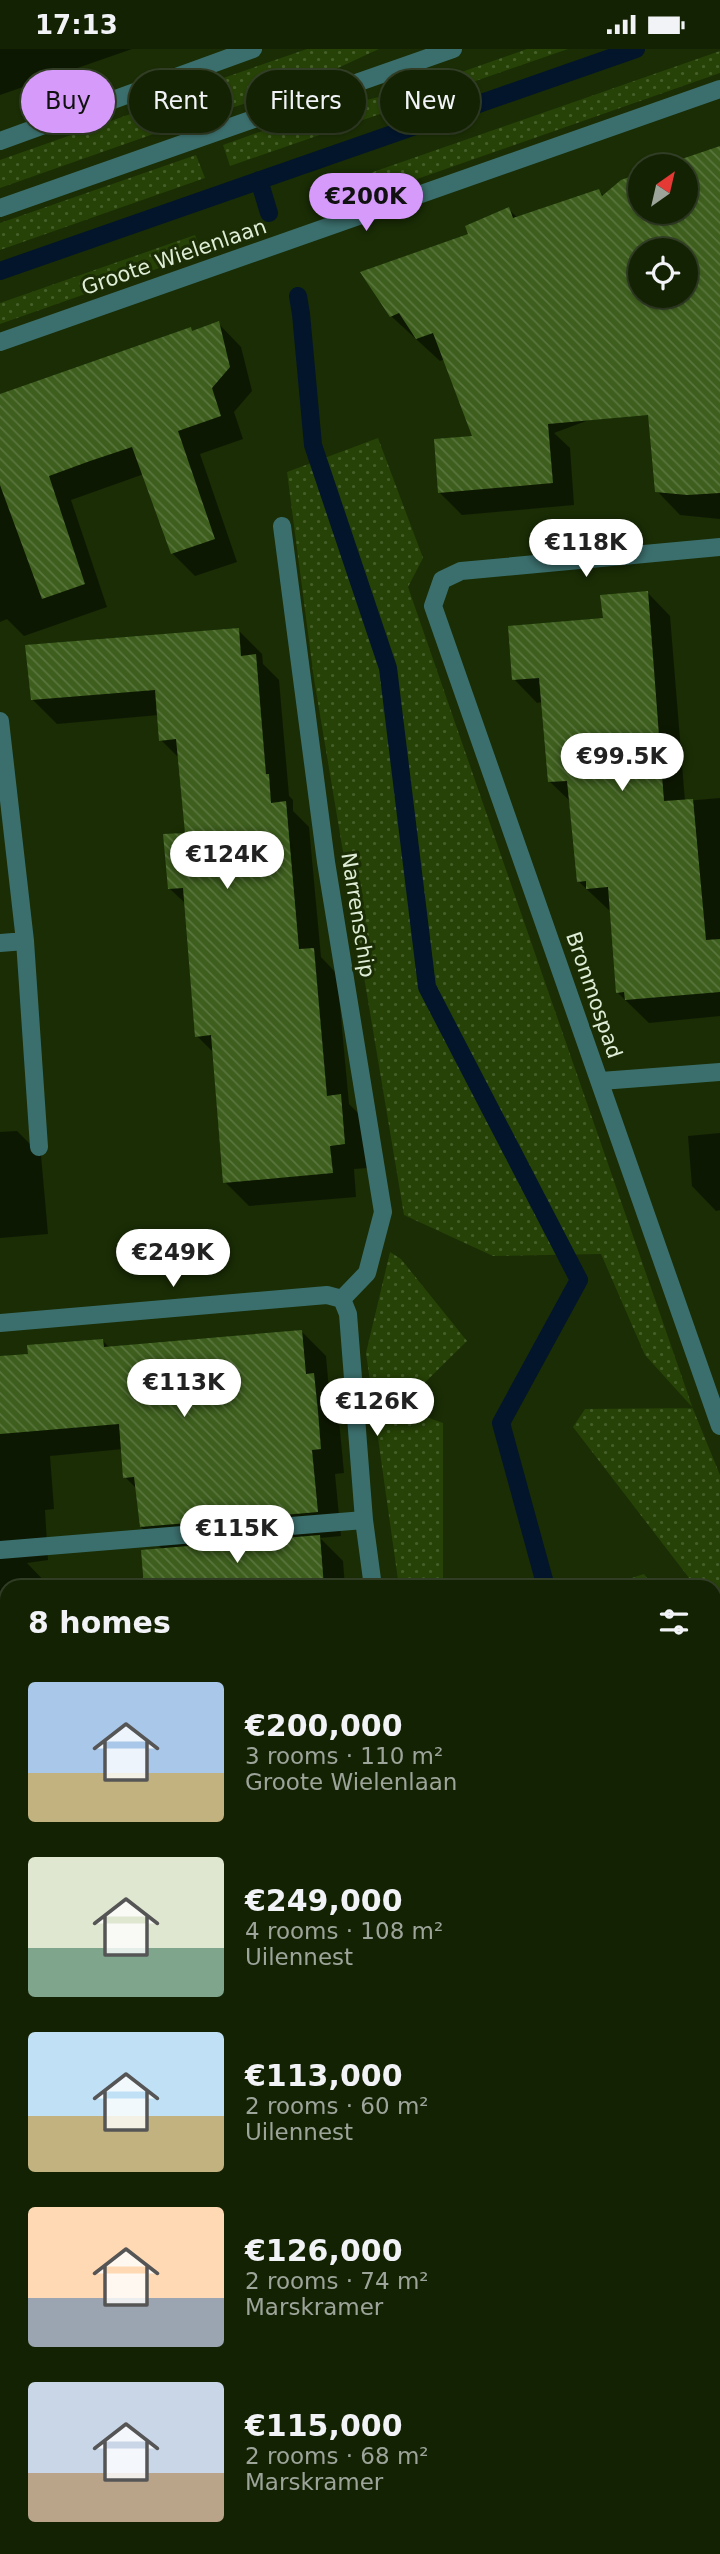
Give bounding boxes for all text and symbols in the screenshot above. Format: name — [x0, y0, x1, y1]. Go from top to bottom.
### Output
text: 17:13 — [35, 10, 118, 40]
chip: Buy — [21, 70, 115, 133]
chip: Rent — [129, 70, 232, 133]
chip: Filters — [246, 70, 366, 133]
chip: New — [380, 70, 480, 133]
north arrow — [628, 154, 698, 224]
map controls — [628, 154, 698, 308]
pin: €200K — [317, 173, 415, 233]
text: €200K — [325, 183, 407, 209]
street label: Groote Wielenlaan — [78, 214, 270, 300]
button: locate — [628, 238, 698, 308]
pin: €118K — [537, 519, 635, 579]
text: €118K — [545, 529, 627, 555]
pin: €99.5K — [565, 733, 679, 793]
text: €99.5K — [577, 743, 667, 769]
pin: €124K — [178, 831, 276, 891]
text: €124K — [186, 841, 268, 867]
street label: Narrenschip — [336, 851, 380, 979]
street label: Bronmospad — [561, 928, 627, 1062]
pin: €249K — [124, 1229, 222, 1289]
text: €249K — [132, 1239, 214, 1265]
pin: €113K — [135, 1359, 233, 1419]
text: €113K — [143, 1369, 225, 1395]
pin: €126K — [328, 1379, 426, 1438]
text: €126K — [336, 1388, 418, 1414]
pin: €115K — [188, 1505, 286, 1565]
text: €115K — [196, 1515, 278, 1541]
icon: filters — [655, 1603, 693, 1641]
text: 8 homes — [28, 1605, 171, 1640]
text: €200,000 — [245, 1708, 403, 1743]
icon: home — [84, 1710, 168, 1794]
text: 3 rooms · 110 m² — [245, 1743, 443, 1769]
text: Groote Wielenlaan — [245, 1769, 457, 1795]
text: €249,000 — [245, 1883, 403, 1918]
icon: home — [84, 1885, 168, 1969]
text: 4 rooms · 108 m² — [245, 1918, 443, 1944]
text: Uilennest — [245, 1944, 353, 1970]
text: €113,000 — [245, 2058, 403, 2093]
icon: home — [84, 2060, 168, 2144]
text: 2 rooms · 60 m² — [245, 2093, 429, 2119]
text: Uilennest — [245, 2119, 353, 2145]
text: €126,000 — [245, 2233, 403, 2268]
icon: home — [84, 2235, 168, 2319]
text: 2 rooms · 74 m² — [245, 2268, 429, 2294]
text: Marskramer — [245, 2294, 383, 2320]
text: €115,000 — [245, 2408, 403, 2443]
icon: home — [84, 2410, 168, 2494]
text: 2 rooms · 68 m² — [245, 2443, 429, 2469]
text: Marskramer — [245, 2469, 383, 2495]

